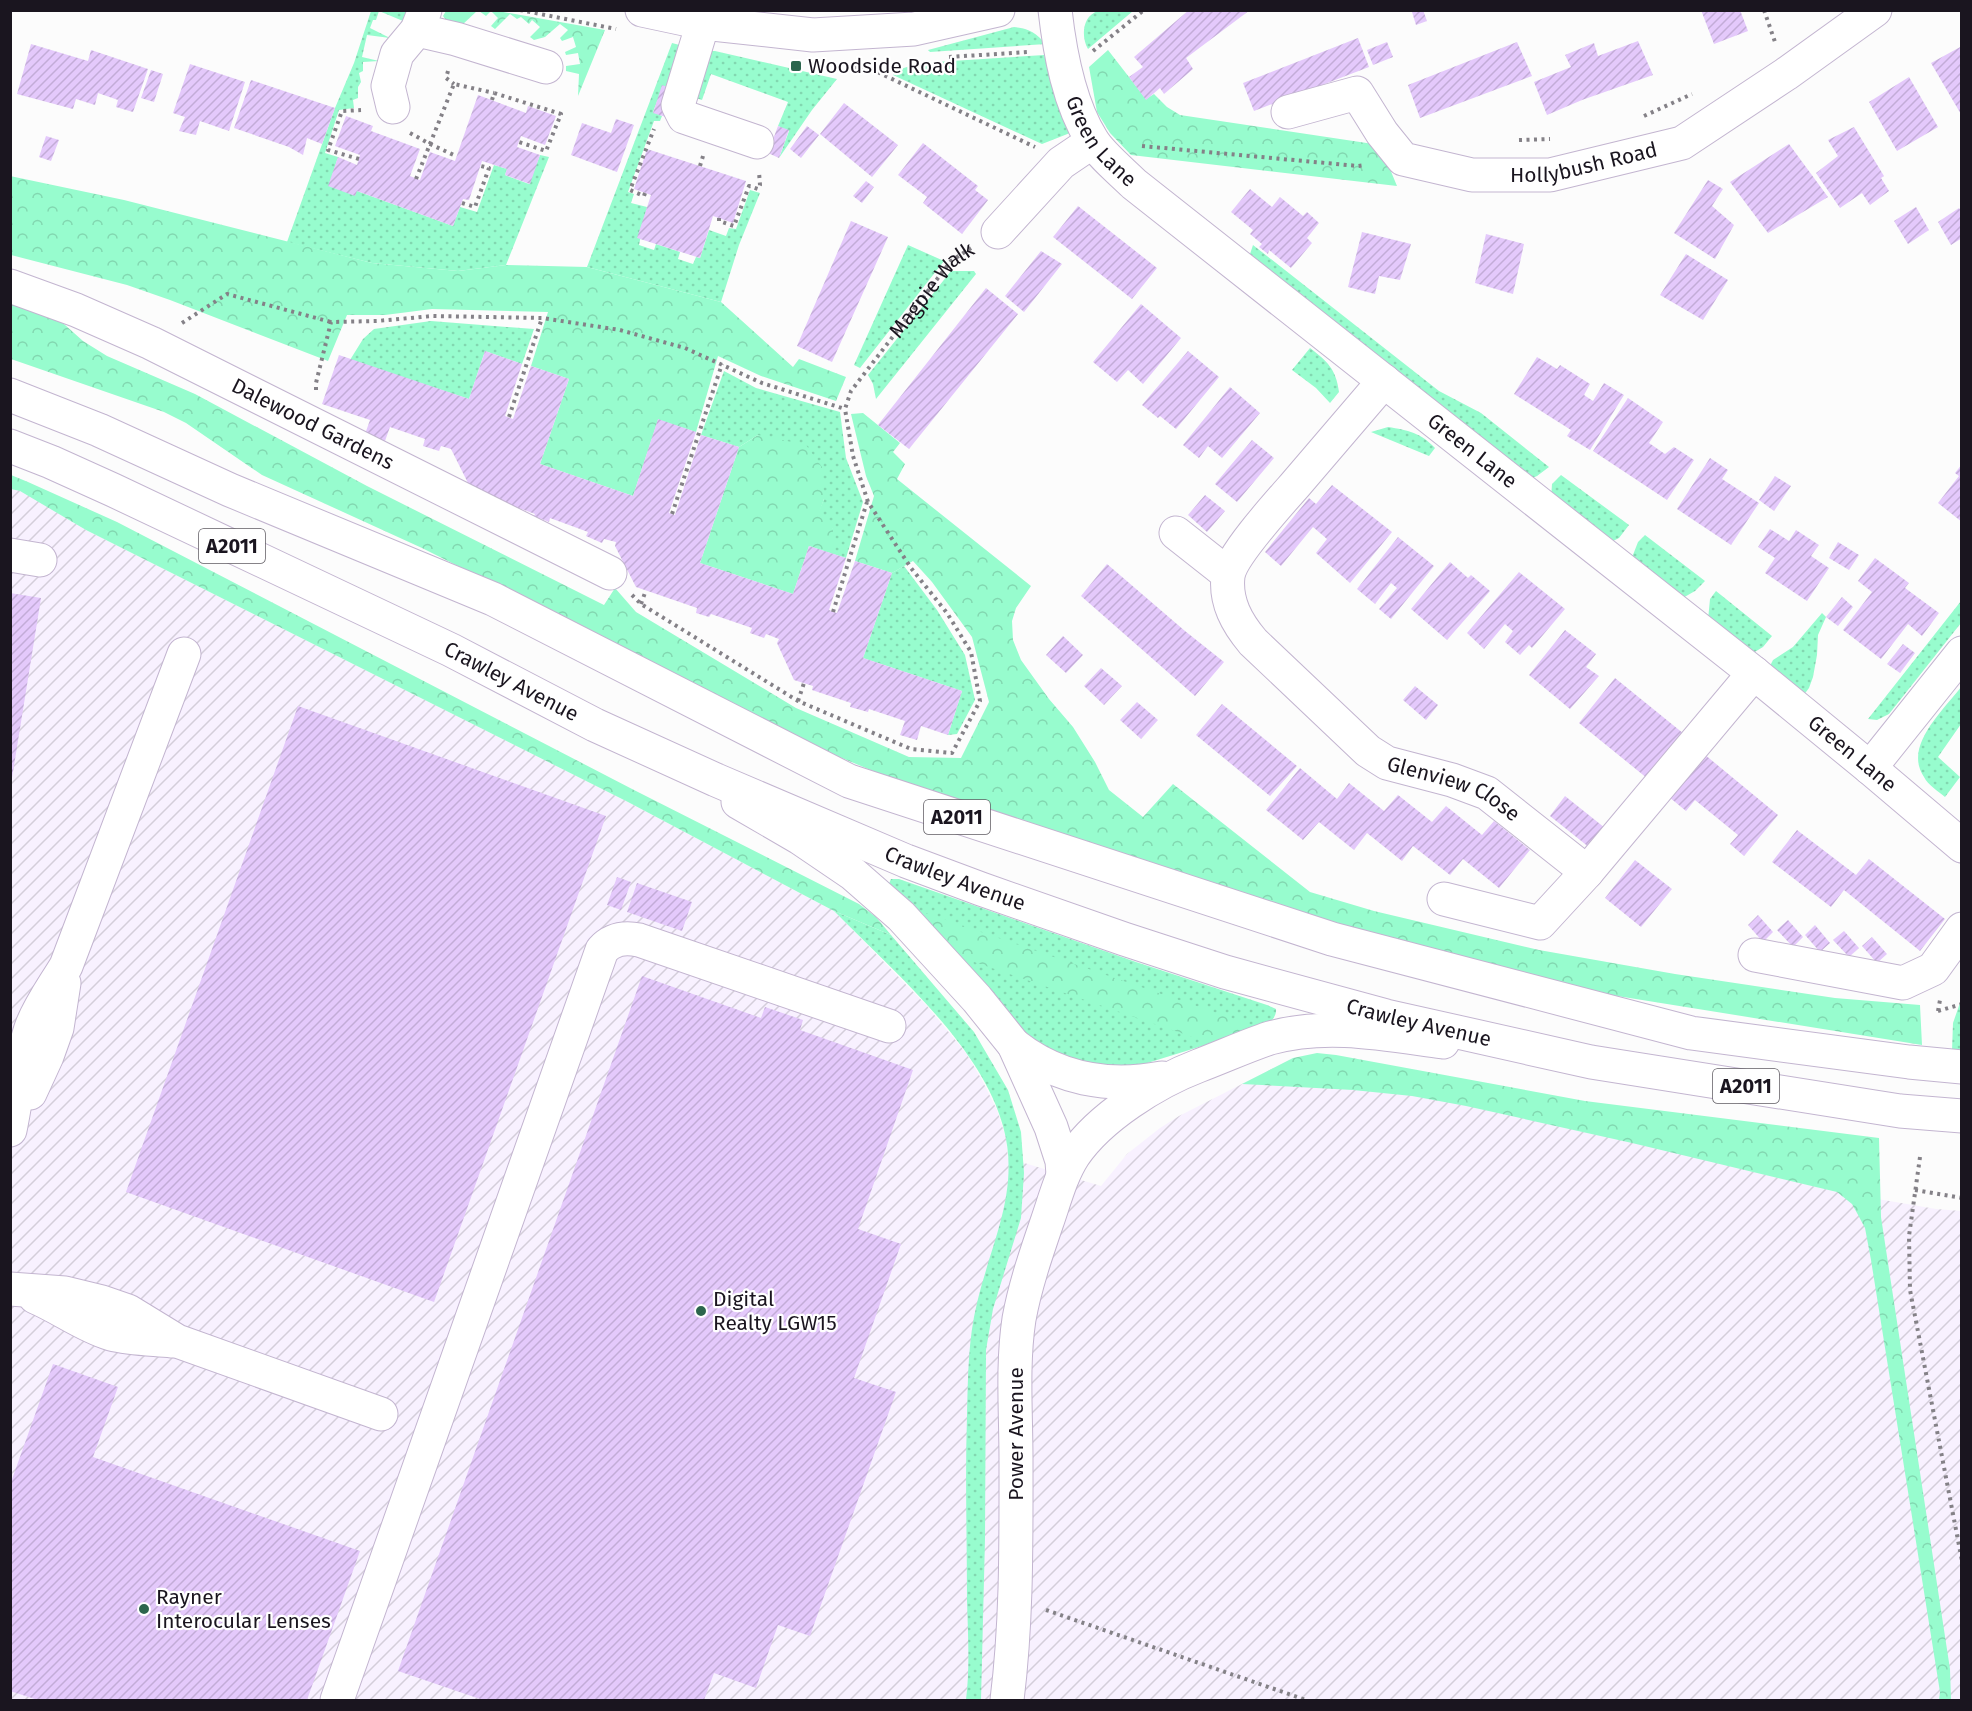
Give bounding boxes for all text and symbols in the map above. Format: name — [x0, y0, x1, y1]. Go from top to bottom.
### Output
place label: Woodside Road — [808, 53, 956, 79]
marker: Woodside Road — [789, 59, 803, 73]
street label: Green Lane — [1060, 92, 1142, 192]
street label: Hollybush Road — [1510, 136, 1660, 188]
street label: Magpie Walk — [884, 236, 979, 343]
street label: Dalewood Gardens — [227, 372, 398, 476]
street label: Green Lane — [1422, 407, 1522, 494]
road number: A2011 — [199, 529, 265, 563]
street label: Crawley Avenue — [440, 636, 583, 727]
street label: Green Lane — [1803, 710, 1902, 798]
street label: Glenview Close — [1384, 751, 1525, 827]
road number: A2011 — [924, 800, 990, 834]
street label: Crawley Avenue — [881, 840, 1029, 917]
street label: Crawley Avenue — [1343, 993, 1494, 1052]
road number: A2011 — [1713, 1069, 1779, 1103]
place label: Digital Realty LGW15 — [713, 1286, 837, 1336]
marker: Digital Realty LGW15 — [694, 1304, 708, 1318]
street label: Power Avenue — [1003, 1367, 1029, 1501]
place label: Rayner Interocular Lenses — [156, 1584, 331, 1634]
marker: Rayner Interocular Lenses — [137, 1602, 151, 1616]

